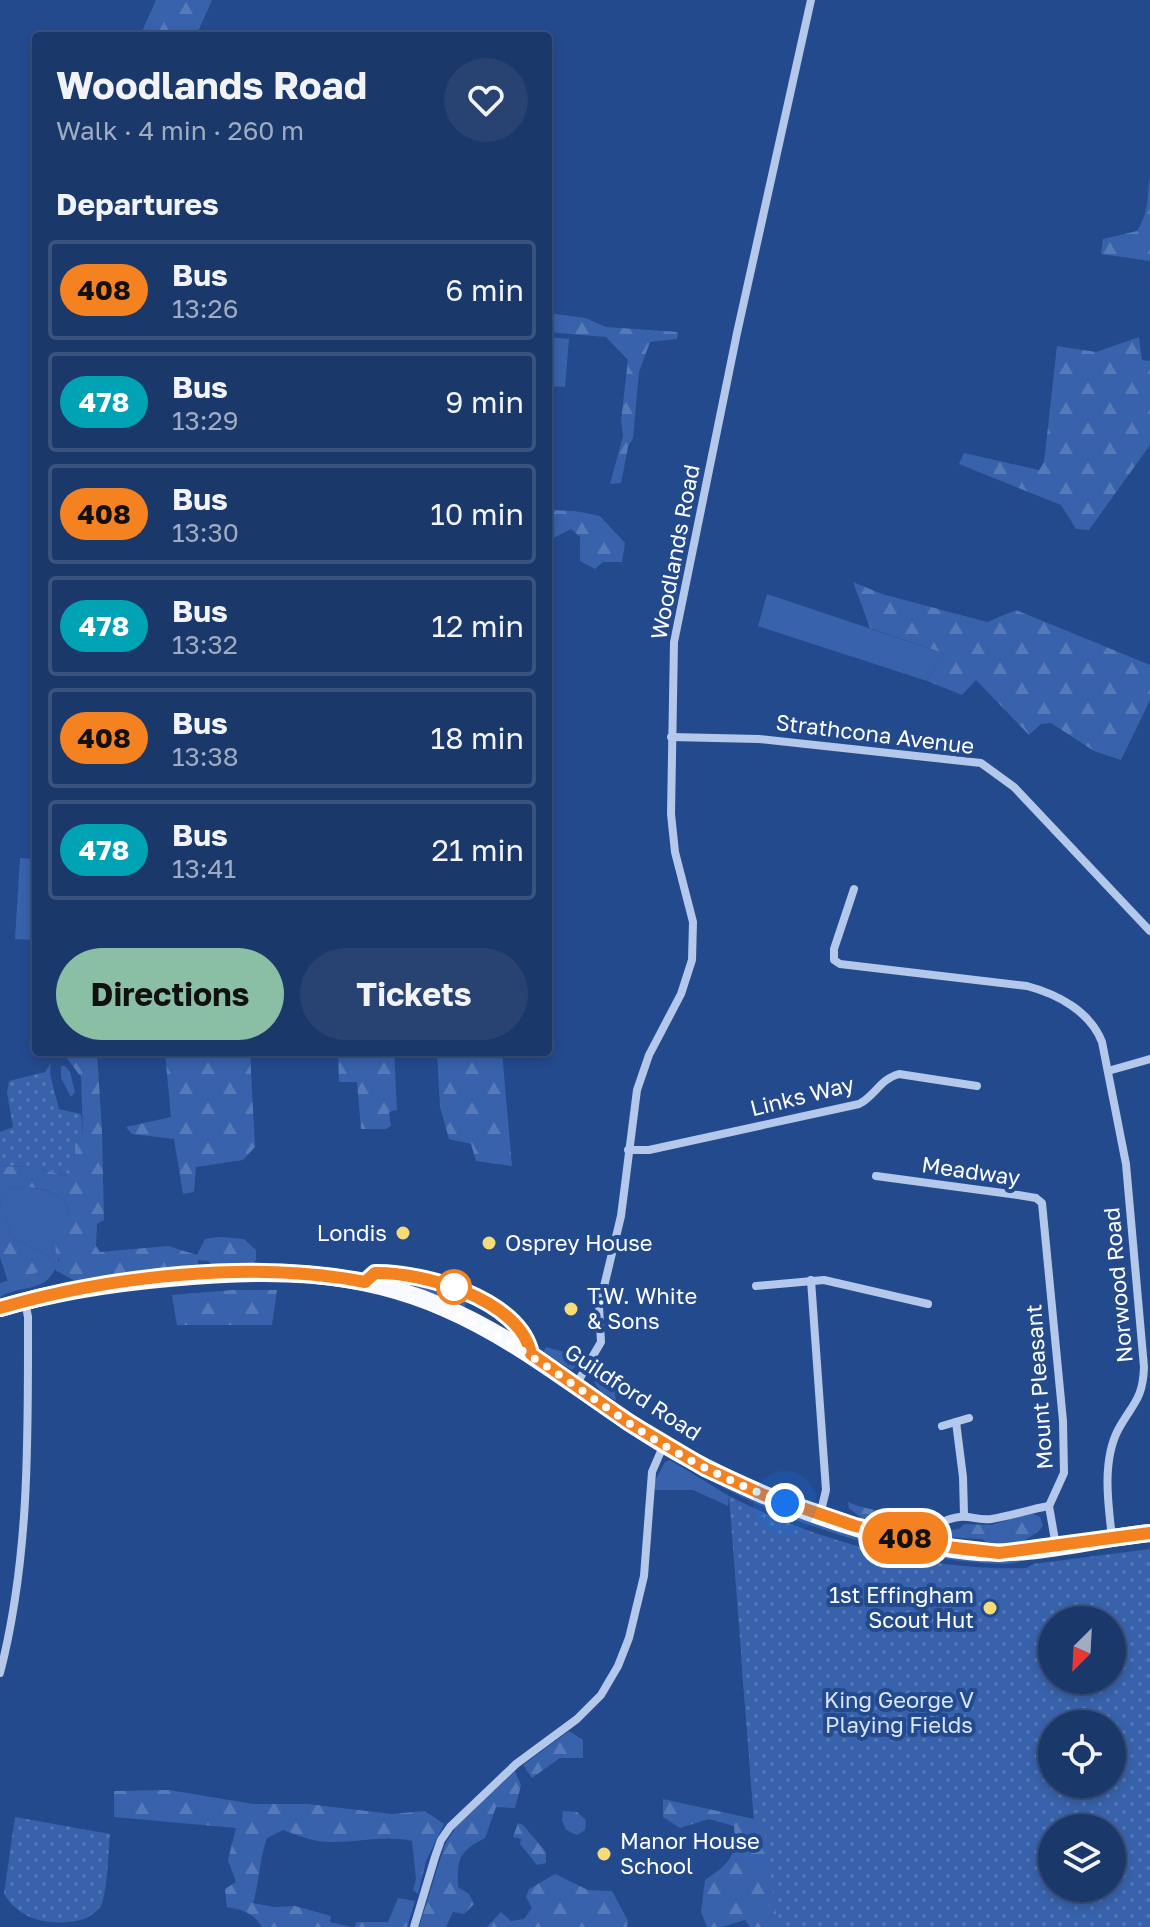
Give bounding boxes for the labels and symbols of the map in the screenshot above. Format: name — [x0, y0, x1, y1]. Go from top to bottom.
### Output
street label: Woodlands Road — [644, 462, 705, 642]
street label: Strathcona Avenue — [774, 708, 976, 759]
street label: Links Way — [747, 1070, 857, 1121]
street label: Meadway — [920, 1150, 1022, 1191]
street label: Norwood Road — [1097, 1206, 1138, 1364]
place label: Londis — [317, 1219, 387, 1246]
marker: Londis — [394, 1224, 412, 1242]
place label: Osprey House — [505, 1229, 653, 1256]
marker: Osprey House — [480, 1234, 498, 1252]
unlabelled marker — [437, 1270, 471, 1304]
place label: T.W. White & Sons — [587, 1282, 697, 1334]
marker: T.W. White & Sons — [562, 1300, 580, 1318]
street label: Mount Pleasant — [1019, 1303, 1058, 1471]
street label: Guildford Road — [560, 1337, 707, 1446]
your location — [765, 1483, 805, 1523]
line badge: 408 — [859, 1512, 951, 1564]
place label: 1st Effingham Scout Hut — [829, 1581, 974, 1633]
marker: 1st Effingham Scout Hut — [981, 1599, 999, 1617]
north arrow — [1038, 1606, 1126, 1694]
park label: King George V Playing Fields — [824, 1686, 974, 1738]
place label: Manor House School — [620, 1827, 760, 1879]
marker: Manor House School — [595, 1845, 613, 1863]

